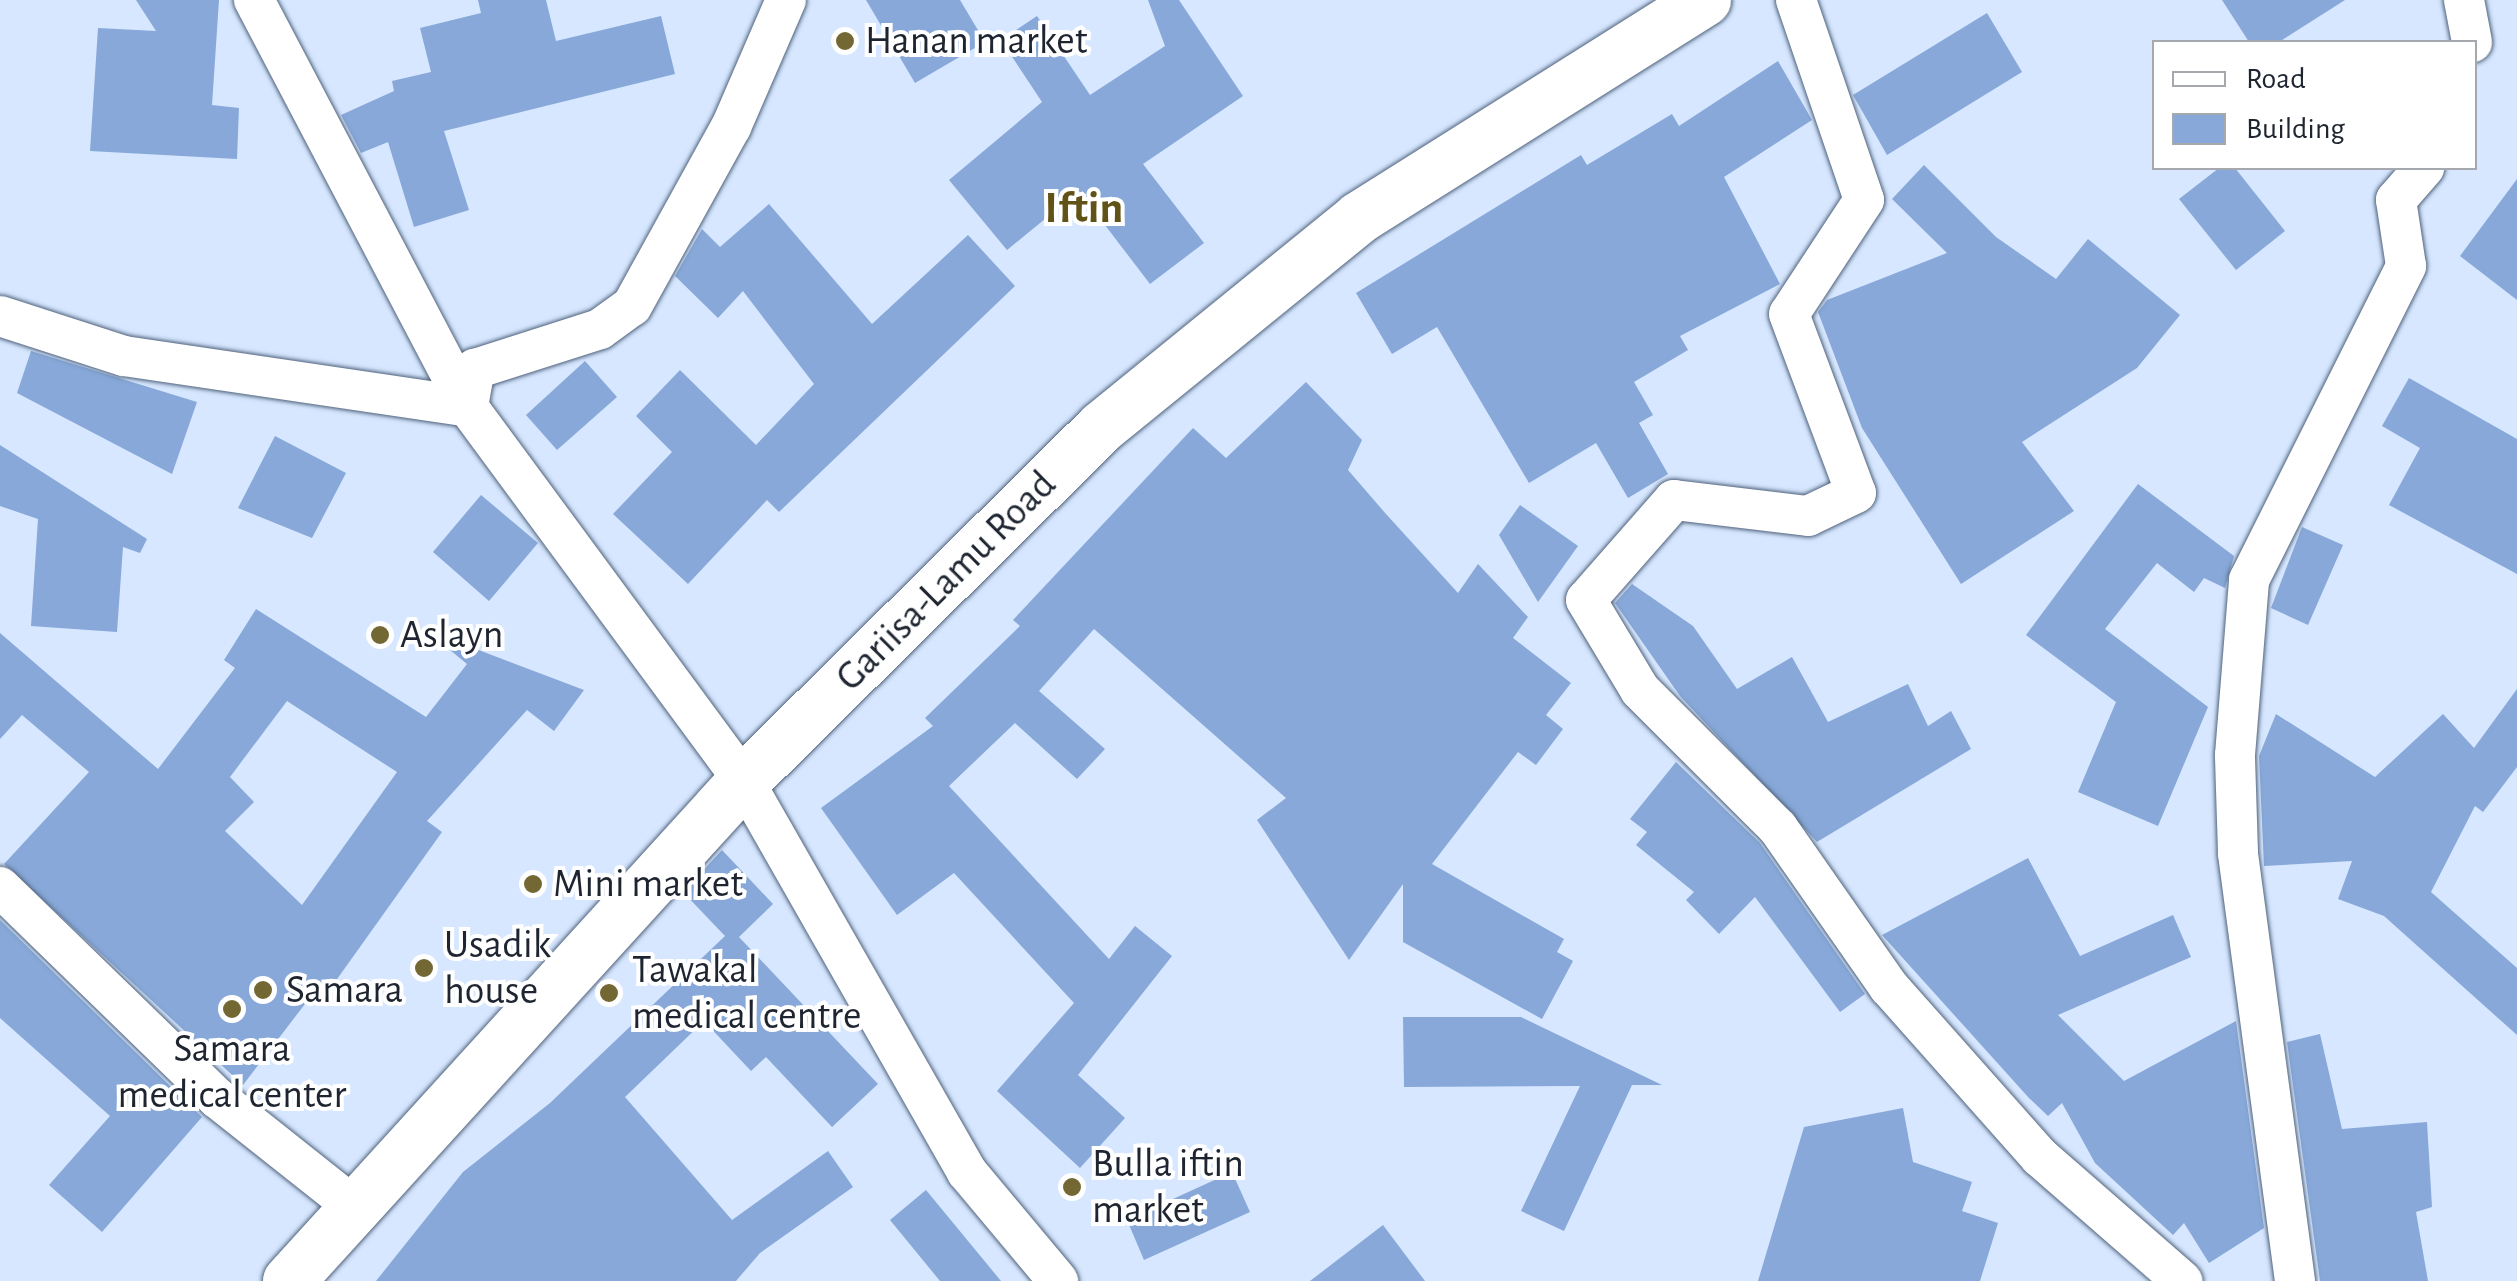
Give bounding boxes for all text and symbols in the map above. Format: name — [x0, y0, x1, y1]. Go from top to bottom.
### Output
place label: Hanan market — [865, 17, 1087, 65]
marker: Hanan market — [834, 30, 856, 52]
legend — [2152, 40, 2477, 170]
text: Road — [2246, 64, 2306, 94]
text: Building — [2246, 114, 2345, 144]
district label: Iftin — [1045, 182, 1123, 236]
street label: Gariisa-Lamu Road — [826, 461, 1066, 701]
place label: Aslayn — [400, 611, 503, 659]
marker: Aslayn — [369, 624, 391, 646]
place label: Mini market — [553, 860, 743, 908]
marker: Mini market — [522, 873, 544, 895]
place label: Usadik house — [444, 921, 551, 1015]
place label: Tawakal medical centre — [632, 946, 861, 1040]
marker: Usadik house — [413, 957, 435, 979]
place label: Samara — [286, 966, 403, 1014]
marker: Samara — [250, 977, 276, 1003]
marker: Tawakal medical centre — [596, 980, 622, 1006]
marker: Samara medical center — [221, 998, 243, 1020]
place label: Samara medical center — [118, 1025, 346, 1119]
place label: Bulla iftin market — [1092, 1140, 1244, 1234]
marker: Bulla iftin market — [1061, 1176, 1083, 1198]

